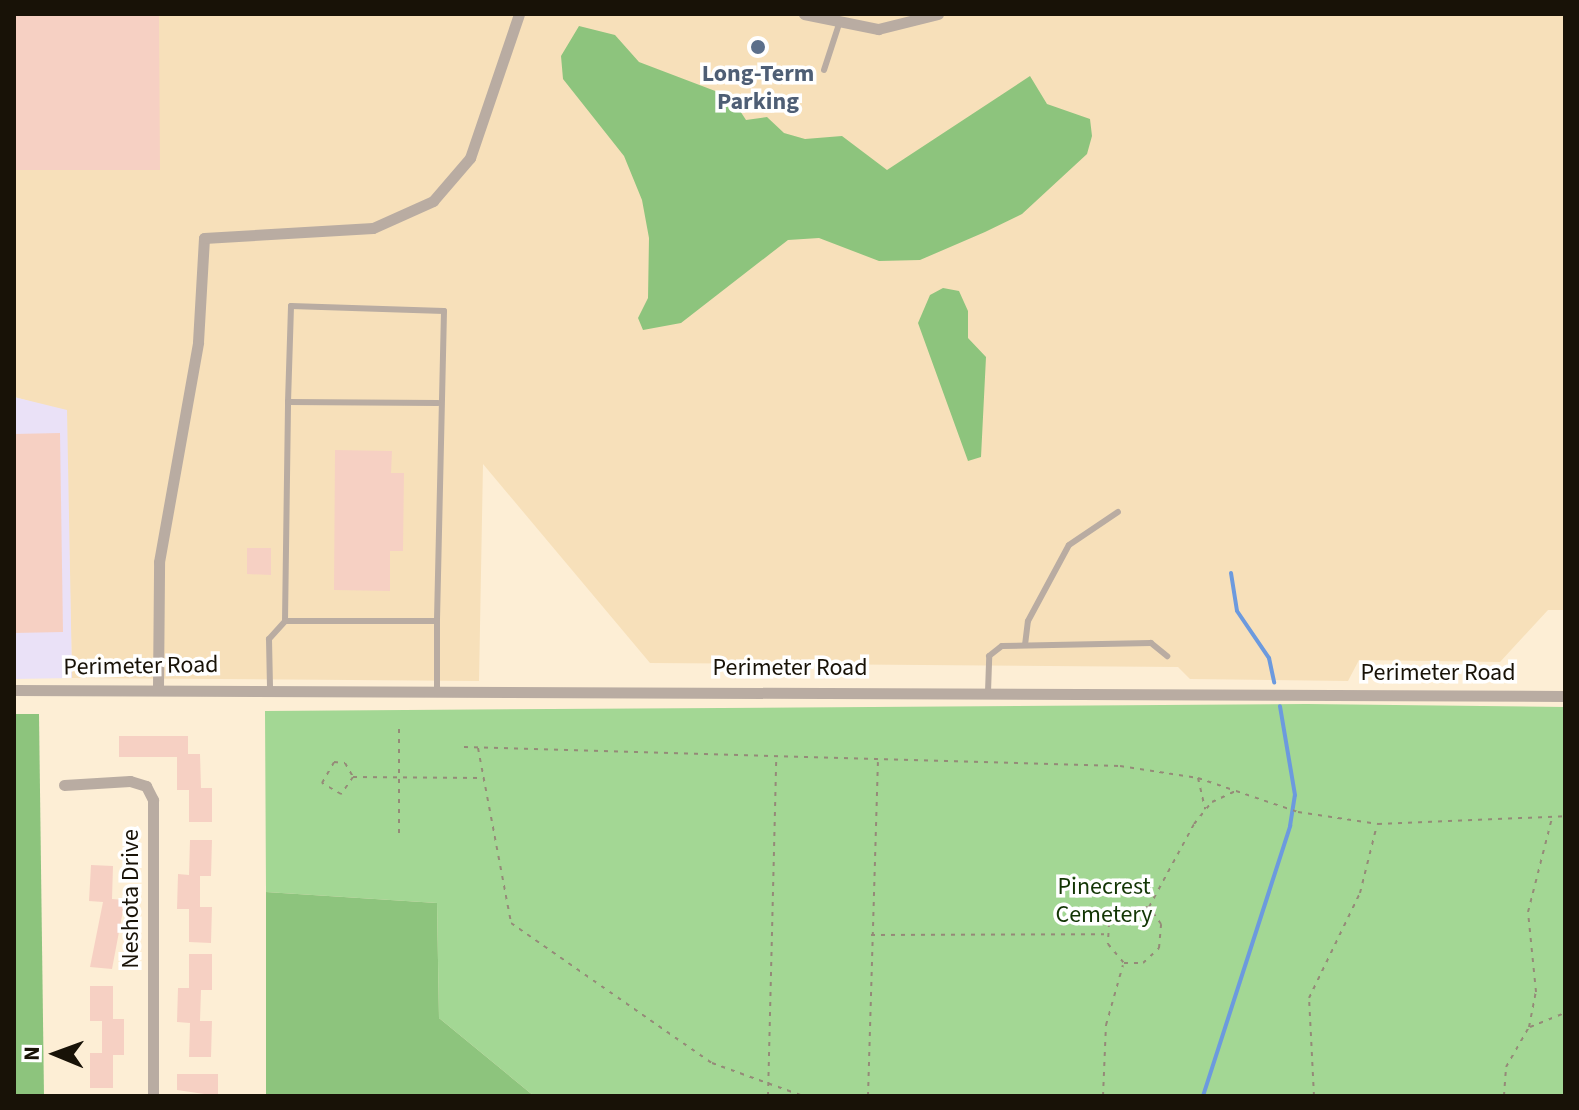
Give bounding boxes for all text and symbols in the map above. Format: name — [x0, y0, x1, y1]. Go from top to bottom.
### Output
marker: Long-Term Parking — [749, 38, 767, 56]
place label: Long-Term Parking — [702, 60, 814, 116]
street label: Perimeter Road — [63, 650, 219, 682]
street label: Perimeter Road — [712, 654, 868, 682]
street label: Perimeter Road — [1360, 659, 1516, 687]
street label: Neshota Drive — [117, 829, 145, 969]
park label: Pinecrest Cemetery — [1056, 873, 1152, 929]
north arrow — [16, 1014, 96, 1094]
text: N — [16, 1046, 48, 1061]

